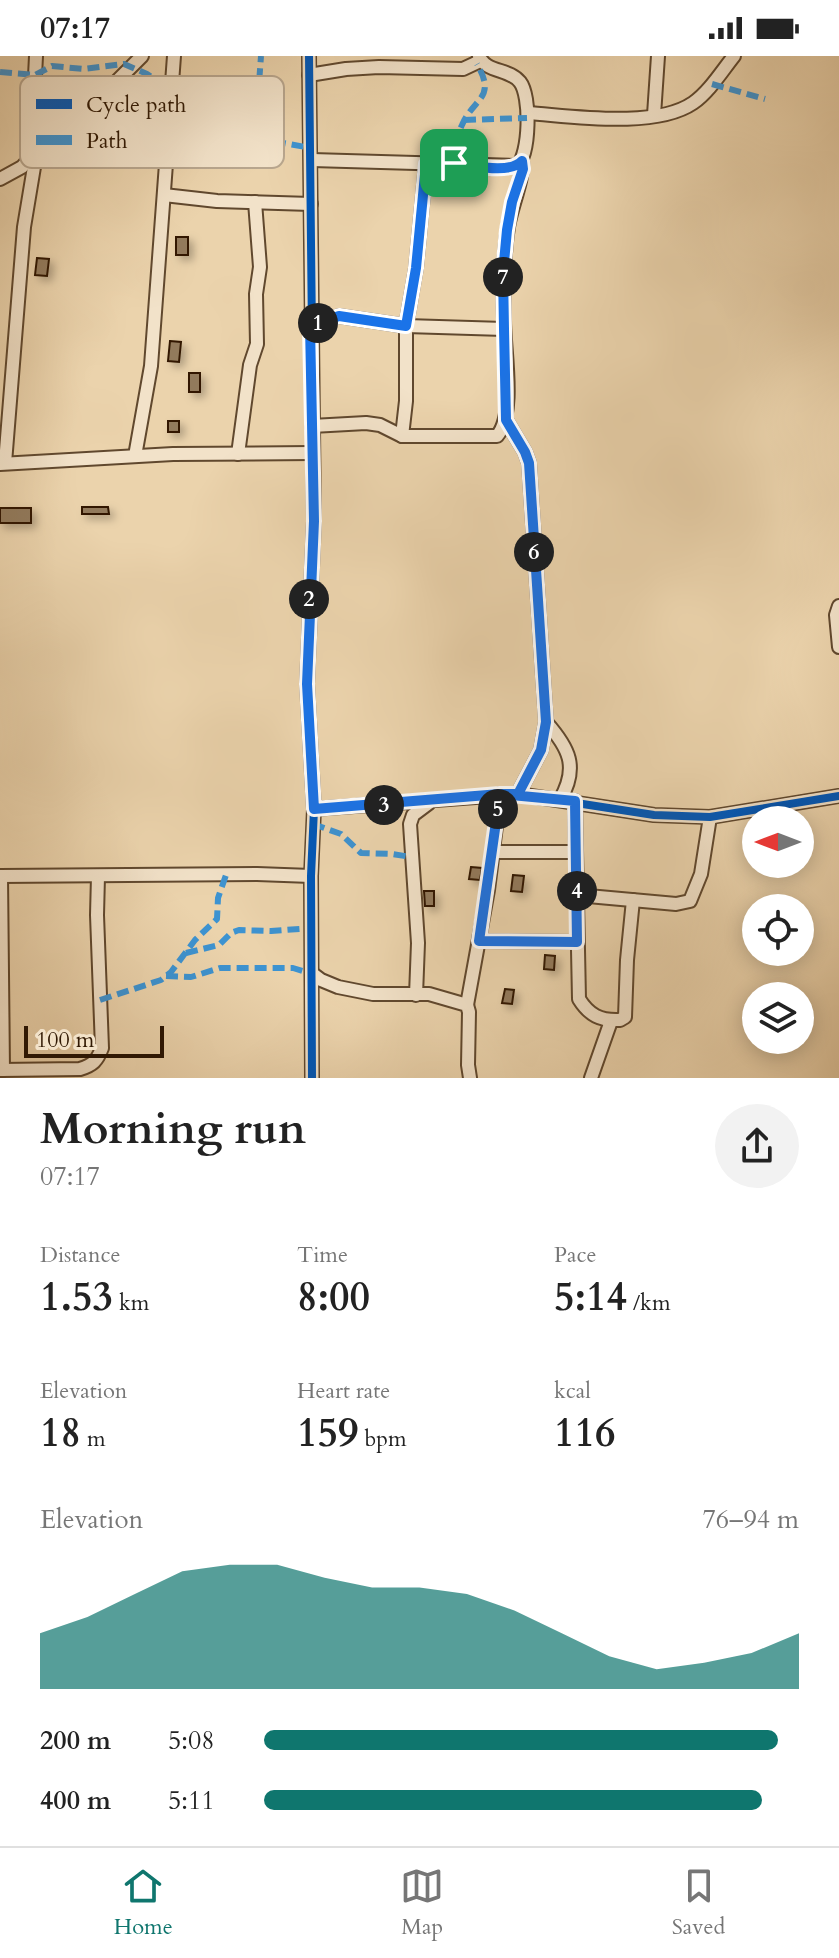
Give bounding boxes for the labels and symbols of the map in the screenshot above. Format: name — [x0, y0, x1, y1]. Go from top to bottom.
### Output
legend — [20, 76, 284, 168]
text: Cycle path — [86, 90, 186, 120]
text: Path — [86, 126, 128, 156]
pin — [420, 129, 488, 197]
pin: 7 — [483, 257, 523, 297]
pin: 1 — [298, 303, 338, 343]
pin: 6 — [514, 532, 554, 572]
pin: 2 — [289, 579, 329, 619]
pin: 3 — [364, 785, 404, 825]
pin: 5 — [478, 789, 518, 829]
north arrow — [742, 806, 814, 878]
pin: 4 — [557, 871, 597, 911]
scale bar — [24, 1022, 164, 1058]

